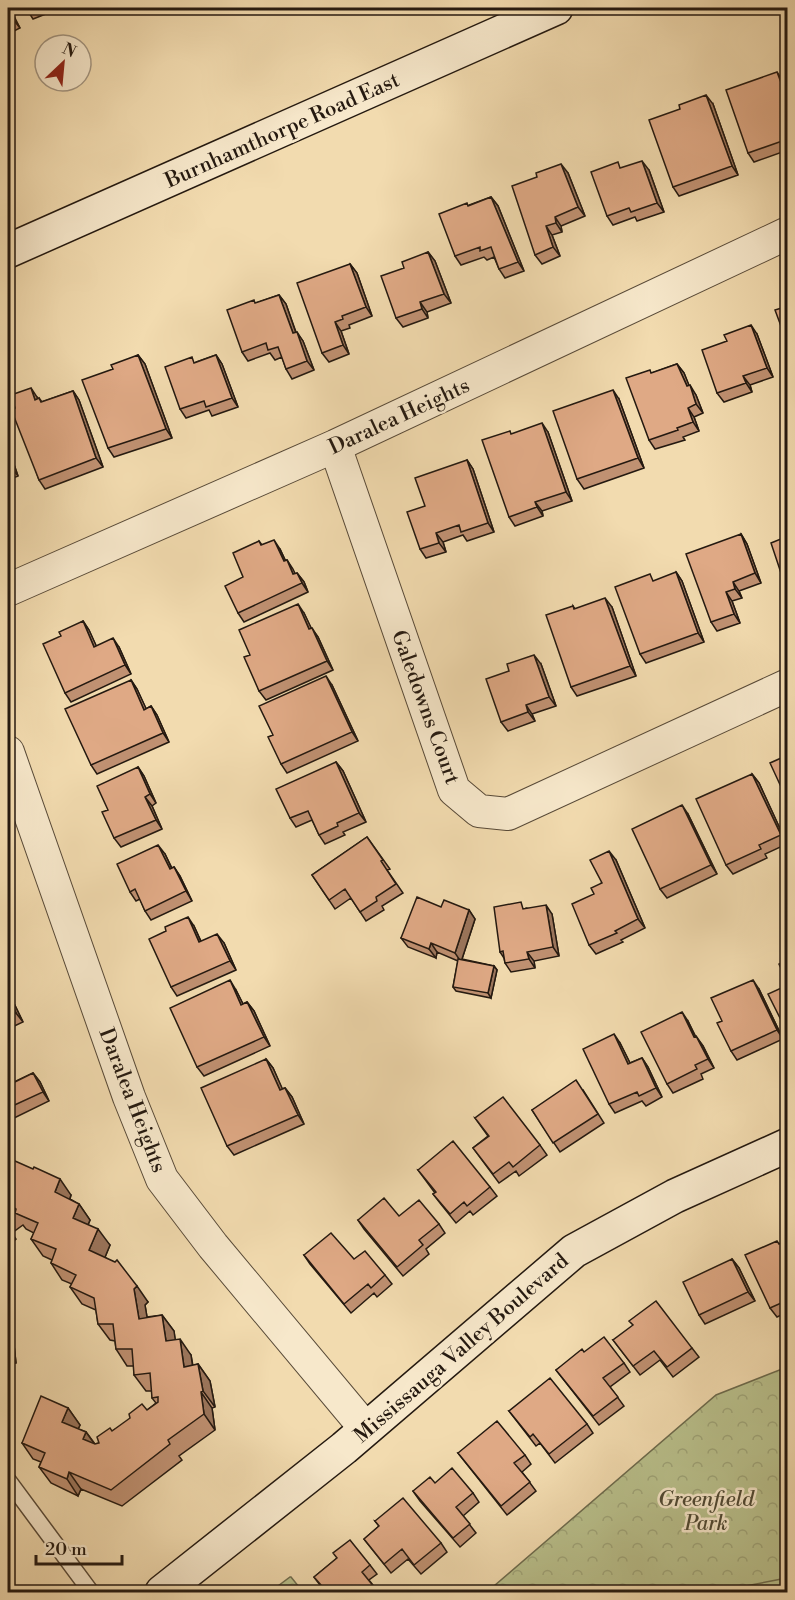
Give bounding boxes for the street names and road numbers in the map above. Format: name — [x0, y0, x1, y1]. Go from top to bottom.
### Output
street label: Burnhamthorpe Road East — [160, 67, 404, 195]
street label: Daralea Heights — [325, 373, 474, 461]
street label: Galedowns Court — [385, 627, 465, 788]
street label: Daralea Heights — [93, 1024, 172, 1176]
street label: Mississauga Valley Boulevard — [349, 1248, 574, 1449]

